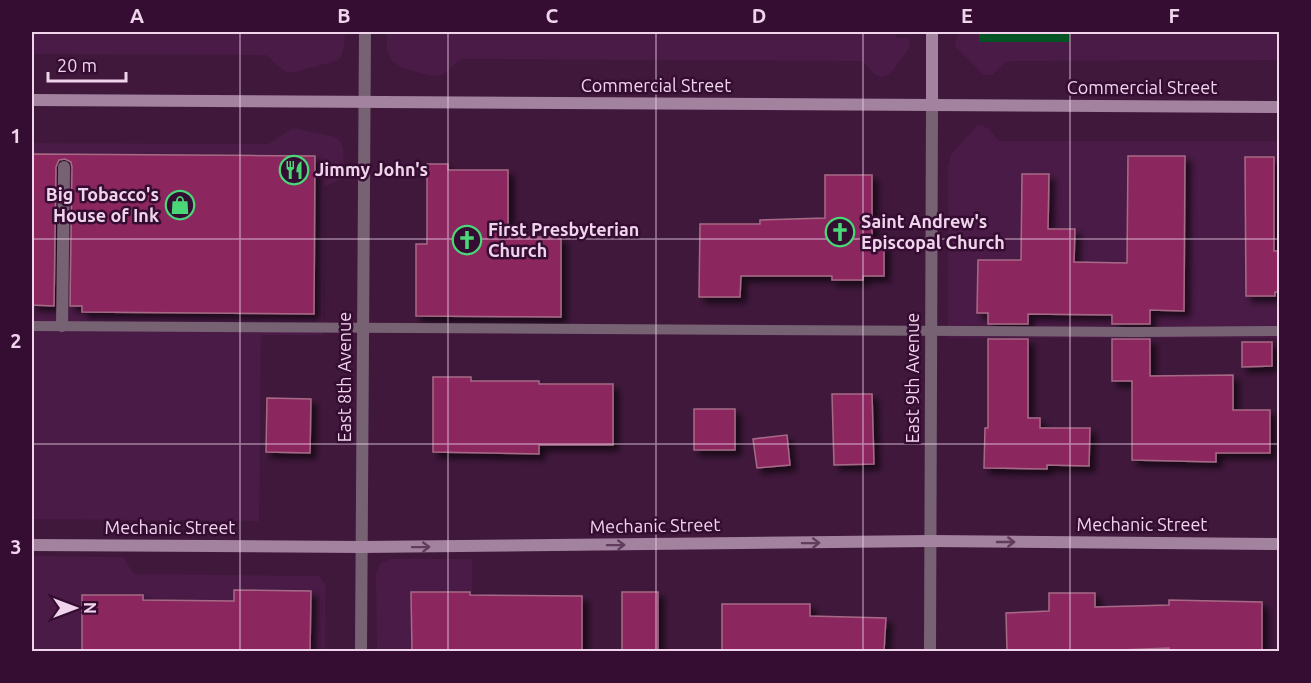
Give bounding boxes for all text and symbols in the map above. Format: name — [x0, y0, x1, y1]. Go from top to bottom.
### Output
text: A — [130, 4, 144, 27]
text: B — [337, 4, 351, 27]
text: C — [546, 4, 559, 27]
text: D — [752, 4, 766, 27]
text: E — [961, 4, 973, 27]
text: F — [1168, 4, 1180, 27]
scale bar — [48, 45, 126, 83]
text: 20 m — [57, 55, 97, 75]
street label: Commercial Street — [581, 75, 731, 95]
street label: Commercial Street — [1067, 77, 1217, 97]
text: 1 — [10, 124, 22, 147]
restaurant icon: Jimmy John's — [278, 154, 310, 186]
place label: Jimmy John's — [315, 159, 428, 179]
place label: Big Tobacco's House of Ink — [46, 184, 159, 225]
shop icon: Big Tobacco's House of Ink — [164, 189, 196, 221]
place label: Saint Andrew's Episcopal Church — [861, 211, 1005, 252]
church icon: Saint Andrew's Episcopal Church — [824, 216, 856, 248]
place label: First Presbyterian Church — [488, 219, 639, 260]
church icon: First Presbyterian Church — [451, 224, 483, 256]
street label: East 8th Avenue — [334, 312, 354, 442]
street label: East 9th Avenue — [902, 313, 922, 443]
text: 2 — [10, 329, 22, 352]
street label: Mechanic Street — [589, 514, 721, 536]
street label: Mechanic Street — [1077, 514, 1207, 534]
street label: Mechanic Street — [105, 517, 235, 537]
text: 3 — [10, 535, 22, 558]
one-way arrow — [995, 536, 1015, 548]
one-way arrow — [800, 537, 820, 548]
one-way arrow — [605, 539, 625, 550]
one-way arrow — [410, 541, 430, 553]
north arrow — [45, 578, 105, 638]
text: N — [81, 602, 99, 614]

